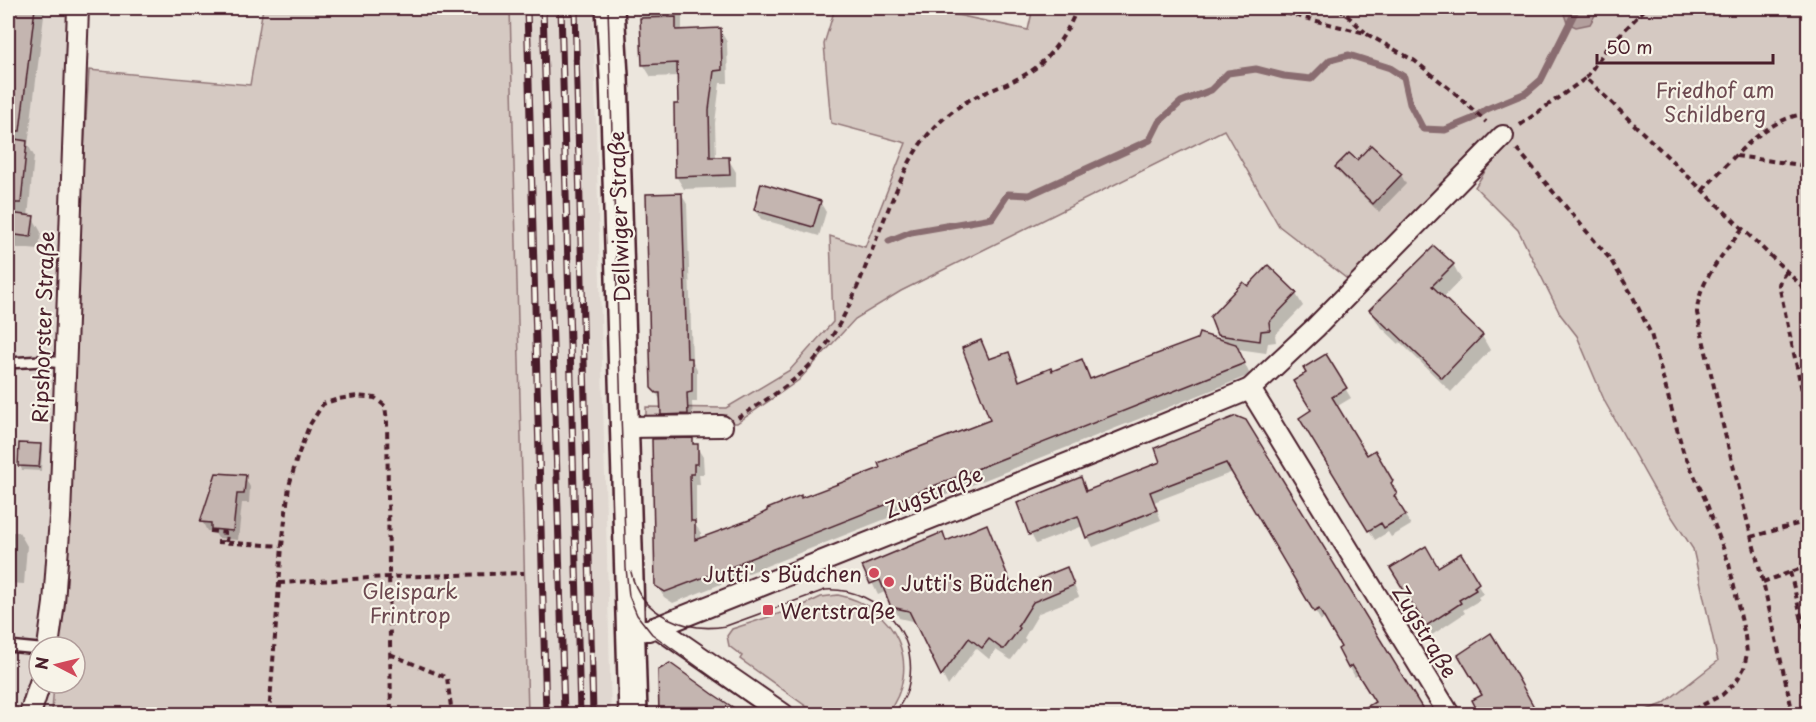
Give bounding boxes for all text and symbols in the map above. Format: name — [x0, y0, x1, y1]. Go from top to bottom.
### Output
scale bar — [1597, 27, 1772, 65]
text: 50 m — [1606, 33, 1653, 60]
park label: Friedhof am Schildberg — [1655, 73, 1775, 129]
street label: Dellwiger Straße — [599, 131, 637, 303]
street label: Ripshorster Straße — [23, 231, 61, 423]
street label: Zugstraße — [879, 457, 987, 525]
place label: Jutti' s Büdchen — [703, 557, 862, 589]
marker: Jutti' s Büdchen — [867, 566, 881, 580]
place label: Jutti's Büdchen — [901, 566, 1053, 598]
park label: Gleispark Frintrop — [362, 574, 458, 630]
marker: Jutti's Büdchen — [882, 575, 896, 589]
street label: Zugstraße — [1386, 578, 1466, 684]
place label: Wertstraße — [780, 594, 895, 626]
marker: Wertstraße — [761, 603, 775, 617]
north arrow — [27, 635, 87, 695]
text: N — [28, 655, 54, 671]

